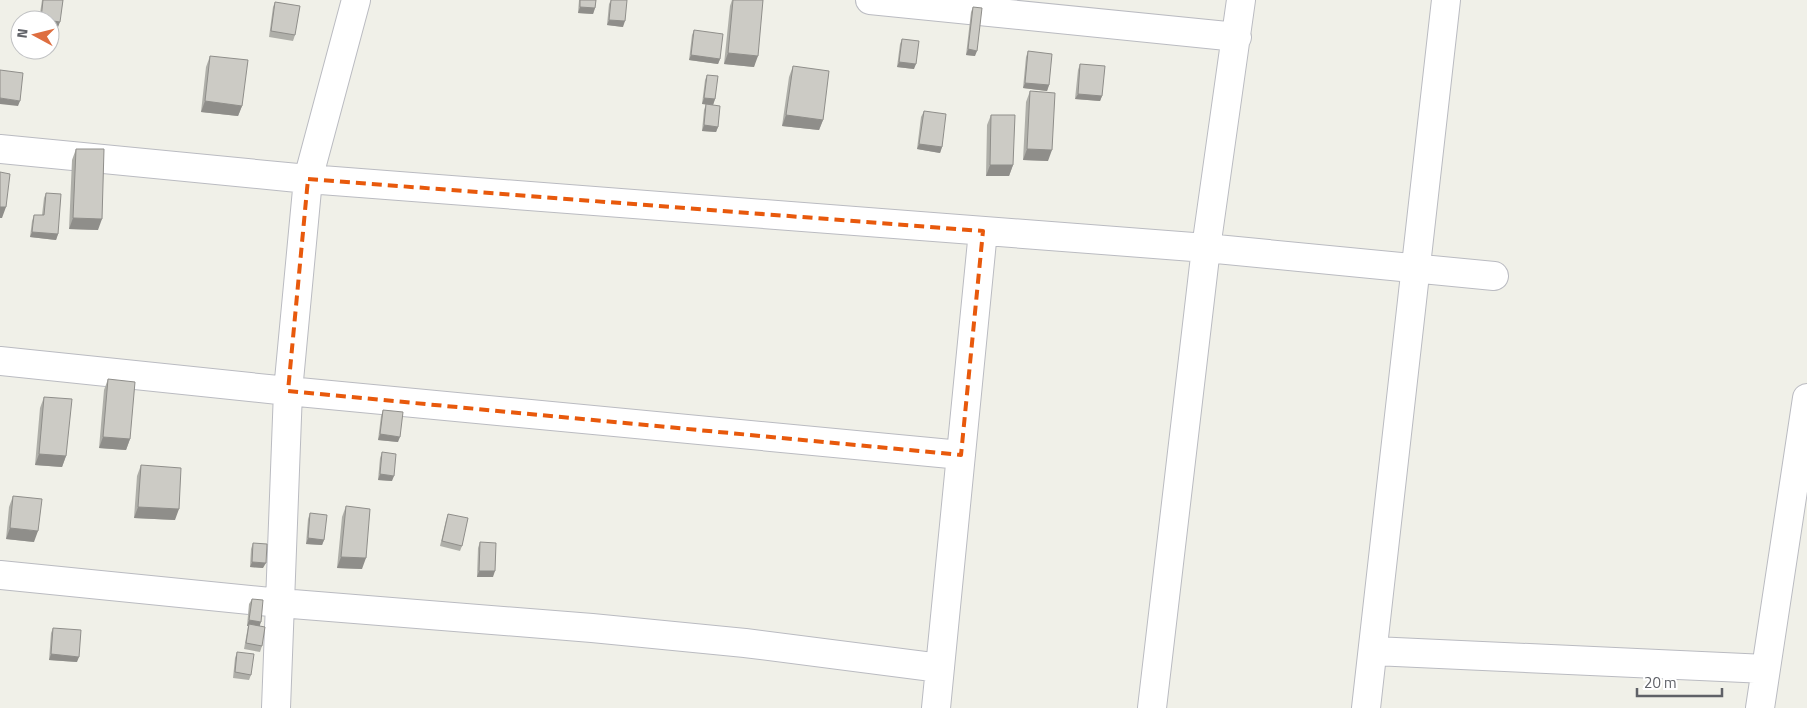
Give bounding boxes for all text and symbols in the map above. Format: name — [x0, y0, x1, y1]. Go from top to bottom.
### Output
north arrow — [10, 10, 60, 60]
text: N — [11, 27, 33, 39]
scale bar — [1637, 666, 1722, 698]
text: 20 m — [1644, 671, 1677, 694]

